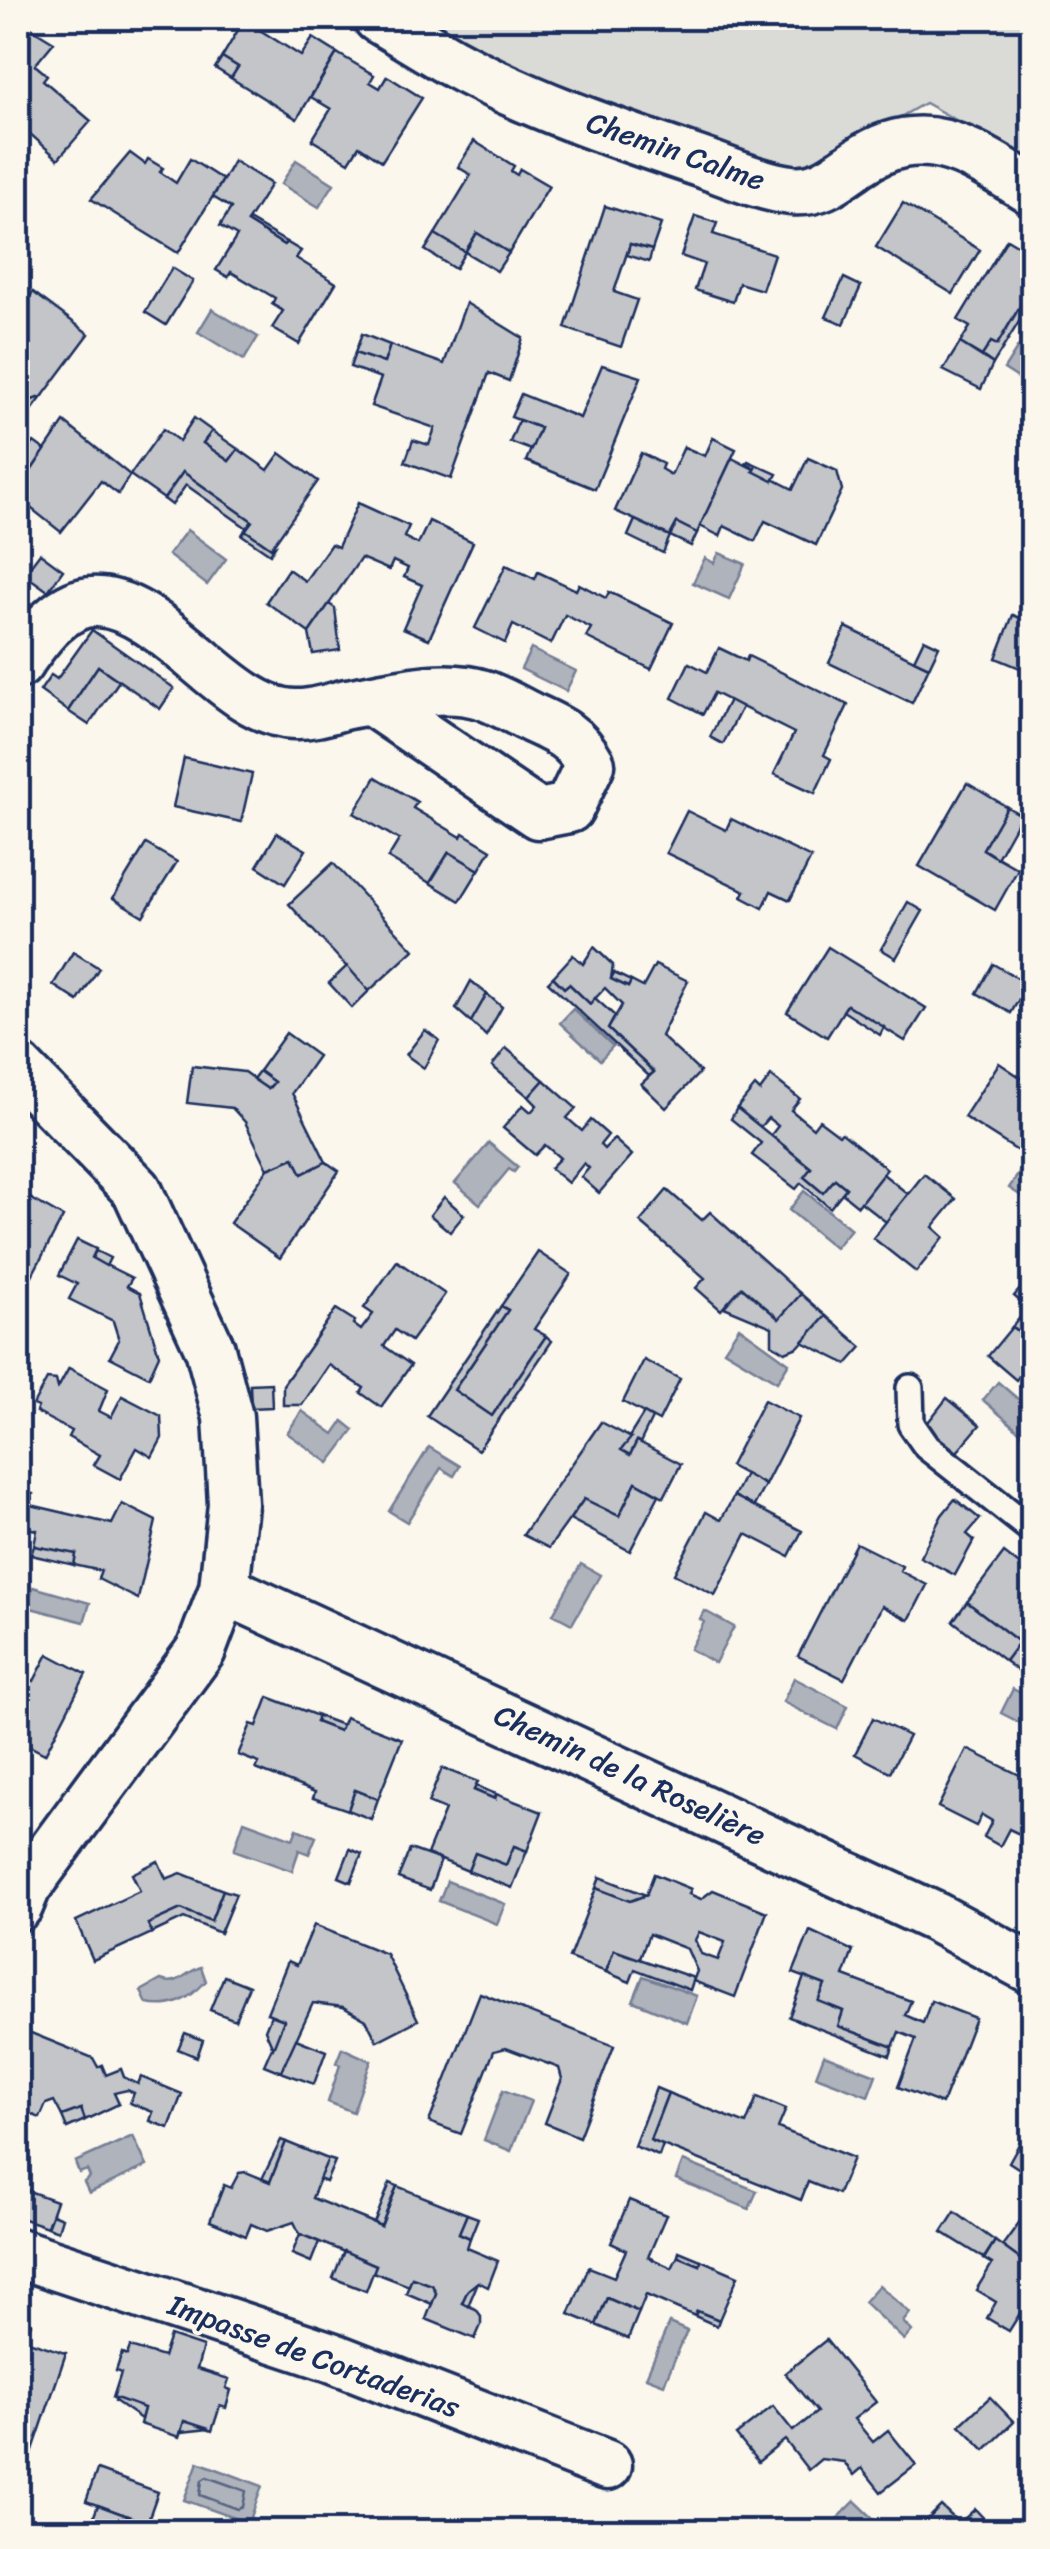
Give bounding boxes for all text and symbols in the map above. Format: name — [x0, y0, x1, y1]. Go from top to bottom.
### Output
street label: Chemin Calme — [579, 95, 773, 207]
street label: Chemin de la Roselière — [485, 1688, 775, 1862]
street label: Impasse de Cortaderias — [159, 2278, 468, 2434]

